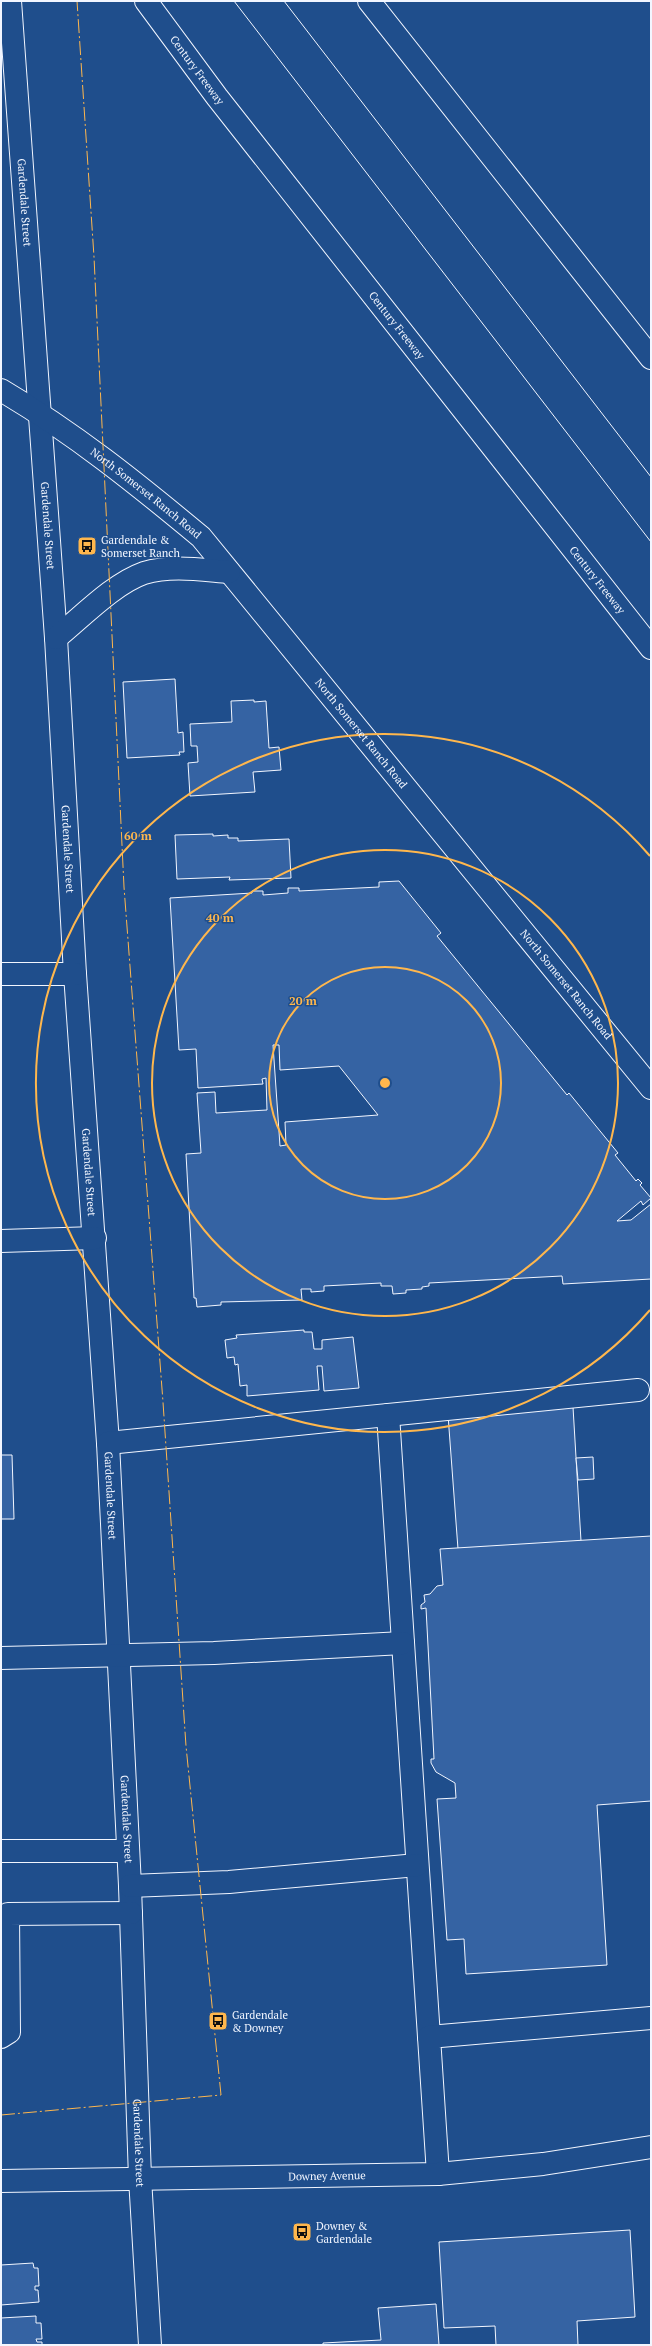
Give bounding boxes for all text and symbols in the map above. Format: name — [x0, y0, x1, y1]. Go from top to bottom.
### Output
street label: Century Freeway — [167, 33, 228, 108]
street label: Gardendale Street — [14, 158, 35, 247]
street label: Century Freeway — [366, 289, 428, 362]
street label: North Somerset Ranch Road — [88, 445, 204, 541]
street label: Gardendale Street — [38, 481, 58, 570]
place label: Gardendale & Somerset Ranch — [101, 533, 181, 560]
bus stop icon: Gardendale & Somerset Ranch — [76, 535, 98, 557]
street label: Century Freeway — [566, 543, 629, 617]
street label: North Somerset Ranch Road — [312, 675, 410, 791]
street label: Gardendale Street — [58, 805, 77, 893]
text: 60 m — [124, 828, 152, 843]
text: 40 m — [206, 910, 234, 925]
street label: North Somerset Ranch Road — [517, 926, 615, 1042]
text: 20 m — [289, 993, 317, 1008]
centre of rings — [378, 1076, 392, 1090]
street label: Gardendale Street — [79, 1128, 99, 1217]
street label: Gardendale Street — [101, 1451, 120, 1540]
street label: Gardendale Street — [118, 1775, 136, 1864]
place label: Gardendale & Downey — [232, 2008, 288, 2035]
bus stop icon: Gardendale & Downey — [207, 2010, 229, 2032]
street label: Gardendale Street — [130, 2099, 148, 2187]
street label: Downey Avenue — [288, 2168, 366, 2183]
place label: Downey & Gardendale — [316, 2219, 372, 2246]
bus stop icon: Downey & Gardendale — [291, 2221, 313, 2243]

